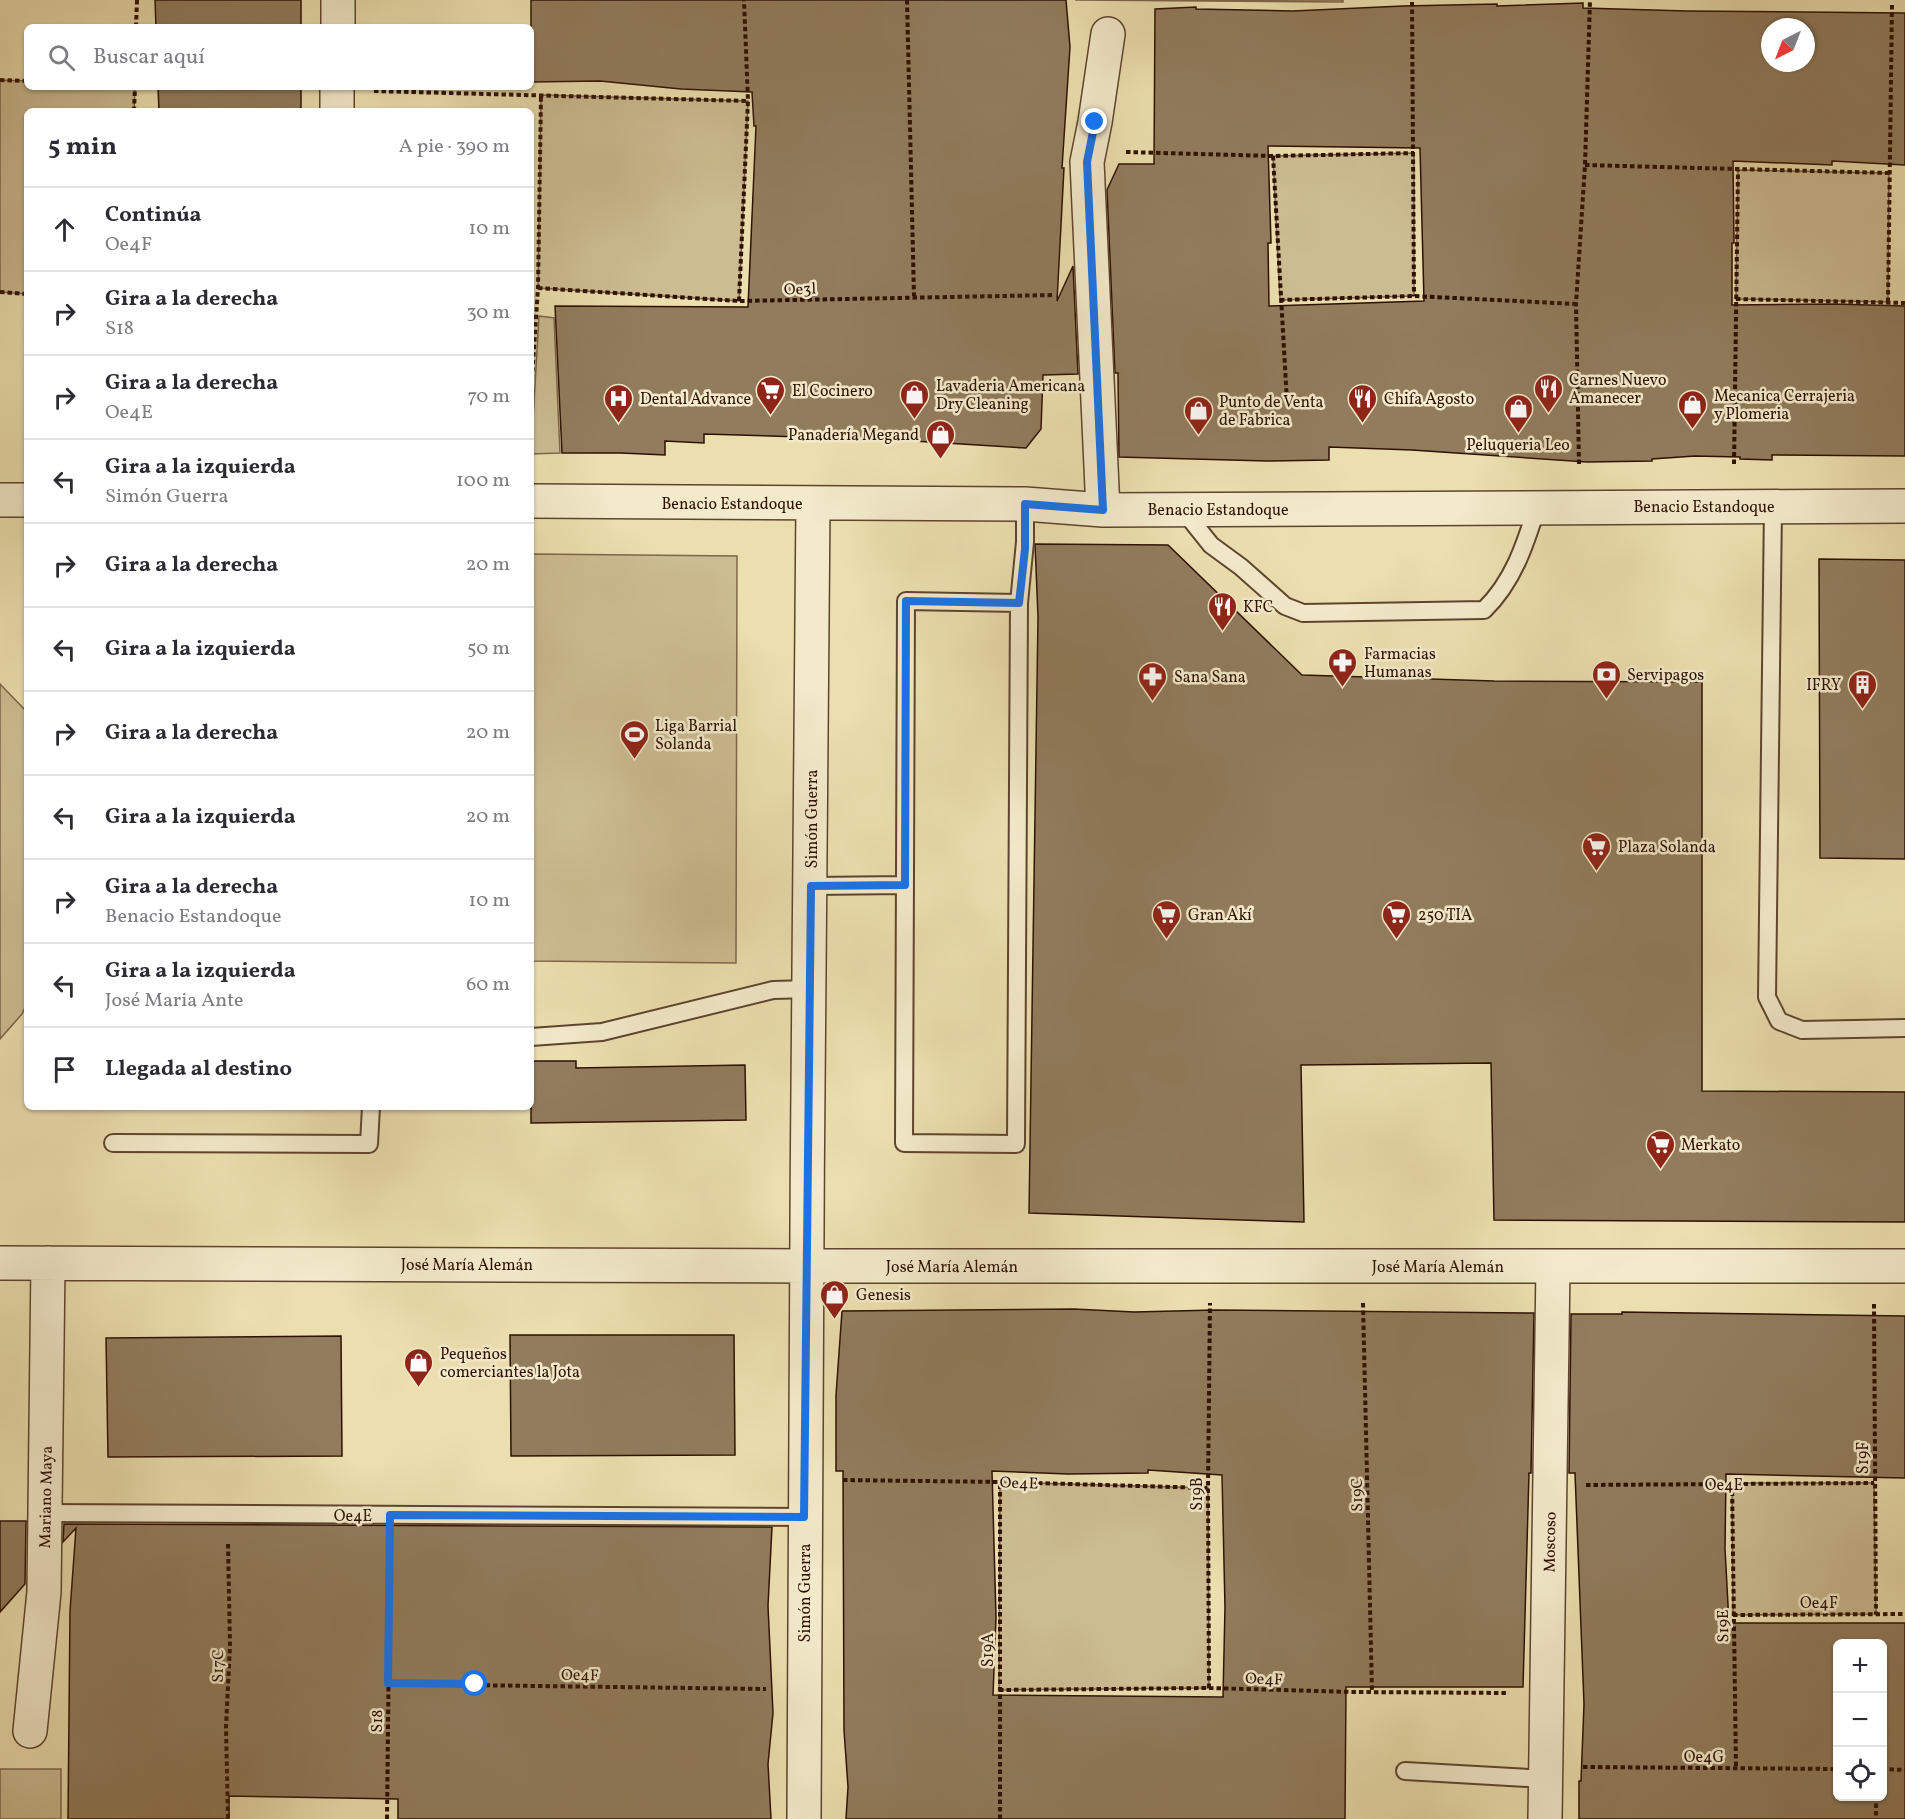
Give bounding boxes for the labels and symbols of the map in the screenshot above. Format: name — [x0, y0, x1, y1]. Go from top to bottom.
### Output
north arrow — [1761, 18, 1815, 72]
route end — [1081, 108, 1107, 134]
street label: Oe3l — [784, 278, 817, 302]
place label: Carnes Nuevo Amanecer — [1569, 370, 1666, 410]
restaurant icon: Carnes Nuevo Amanecer — [1532, 372, 1564, 414]
supermarket icon: El Cocinero — [755, 374, 787, 416]
place label: Lavaderia Americana Dry Cleaning — [936, 376, 1085, 416]
shop icon: Lavaderia Americana Dry Cleaning — [899, 378, 931, 420]
place label: El Cocinero — [792, 381, 873, 403]
hospital icon: Dental Advance — [603, 382, 635, 424]
restaurant icon: Chifa Agosto — [1347, 382, 1379, 424]
place label: Mecanica Cerrajeria y Plomeria — [1714, 386, 1855, 426]
shop icon: Mecanica Cerrajeria y Plomeria — [1677, 388, 1709, 430]
place label: Dental Advance — [640, 389, 751, 411]
place label: Chifa Agosto — [1384, 389, 1474, 411]
place label: Punto de Venta de Fabrica — [1219, 392, 1324, 432]
shop icon: Peluqueria Leo — [1502, 392, 1534, 434]
shop icon: Punto de Venta de Fabrica — [1182, 394, 1214, 436]
shop icon: Panadería Megand — [924, 418, 956, 460]
place label: Panadería Megand — [788, 425, 919, 447]
place label: Peluqueria Leo — [1466, 435, 1570, 457]
street label: Benacio Estandoque — [661, 494, 803, 516]
street label: Benacio Estandoque — [1633, 497, 1775, 519]
street label: Benacio Estandoque — [1147, 500, 1289, 522]
restaurant icon: KFC — [1206, 590, 1238, 632]
place label: KFC — [1243, 597, 1273, 619]
place label: Farmacias Humanas — [1364, 644, 1436, 684]
pharmacy icon: Farmacias Humanas — [1327, 646, 1359, 688]
bank icon: Servipagos — [1590, 658, 1622, 700]
pharmacy icon: Sana Sana — [1137, 660, 1169, 702]
place label: Servipagos — [1627, 665, 1704, 687]
place label: Sana Sana — [1174, 667, 1246, 689]
building icon: IFRY — [1846, 668, 1878, 710]
place label: IFRY — [1806, 675, 1841, 697]
place label: Liga Barrial Solanda — [655, 716, 737, 756]
sports icon: Liga Barrial Solanda — [618, 718, 650, 760]
street label: Simón Guerra — [802, 770, 824, 868]
supermarket icon: Plaza Solanda — [1581, 830, 1613, 872]
place label: Plaza Solanda — [1618, 837, 1716, 859]
supermarket icon: Gran Akí — [1151, 898, 1183, 940]
supermarket icon: 250 TIA — [1381, 898, 1413, 940]
place label: Gran Akí — [1188, 905, 1252, 927]
place label: 250 TIA — [1418, 905, 1472, 927]
supermarket icon: Merkato — [1644, 1128, 1676, 1170]
place label: Merkato — [1681, 1135, 1740, 1157]
street label: José María Alemán — [401, 1255, 533, 1277]
street label: José María Alemán — [886, 1257, 1018, 1279]
street label: José María Alemán — [1372, 1257, 1504, 1279]
shop icon: Genesis — [819, 1278, 851, 1320]
place label: Genesis — [856, 1285, 911, 1307]
place label: Pequeños comerciantes la Jota — [440, 1344, 580, 1384]
shop icon: Pequeños comerciantes la Jota — [403, 1346, 435, 1388]
street label: S19F — [1853, 1442, 1875, 1474]
street label: Mariano Maya — [35, 1446, 59, 1549]
street label: Oe4E — [999, 1472, 1039, 1496]
street label: Oe4E — [1705, 1475, 1743, 1497]
street label: S19B — [1187, 1477, 1209, 1511]
street label: S19C — [1347, 1478, 1369, 1512]
street label: Oe4E — [334, 1506, 372, 1528]
street label: Moscoso — [1539, 1511, 1563, 1573]
street label: Simón Guerra — [795, 1544, 817, 1642]
street label: Oe4F — [1800, 1593, 1838, 1615]
street label: S19E — [1713, 1609, 1735, 1643]
street label: S19A — [978, 1633, 1000, 1667]
street label: S17C — [208, 1649, 230, 1683]
street label: Oe4F — [561, 1665, 599, 1687]
street label: Oe4F — [1245, 1668, 1283, 1692]
route start — [461, 1670, 487, 1696]
street label: S18 — [367, 1709, 389, 1733]
street label: Oe4G — [1684, 1747, 1724, 1769]

